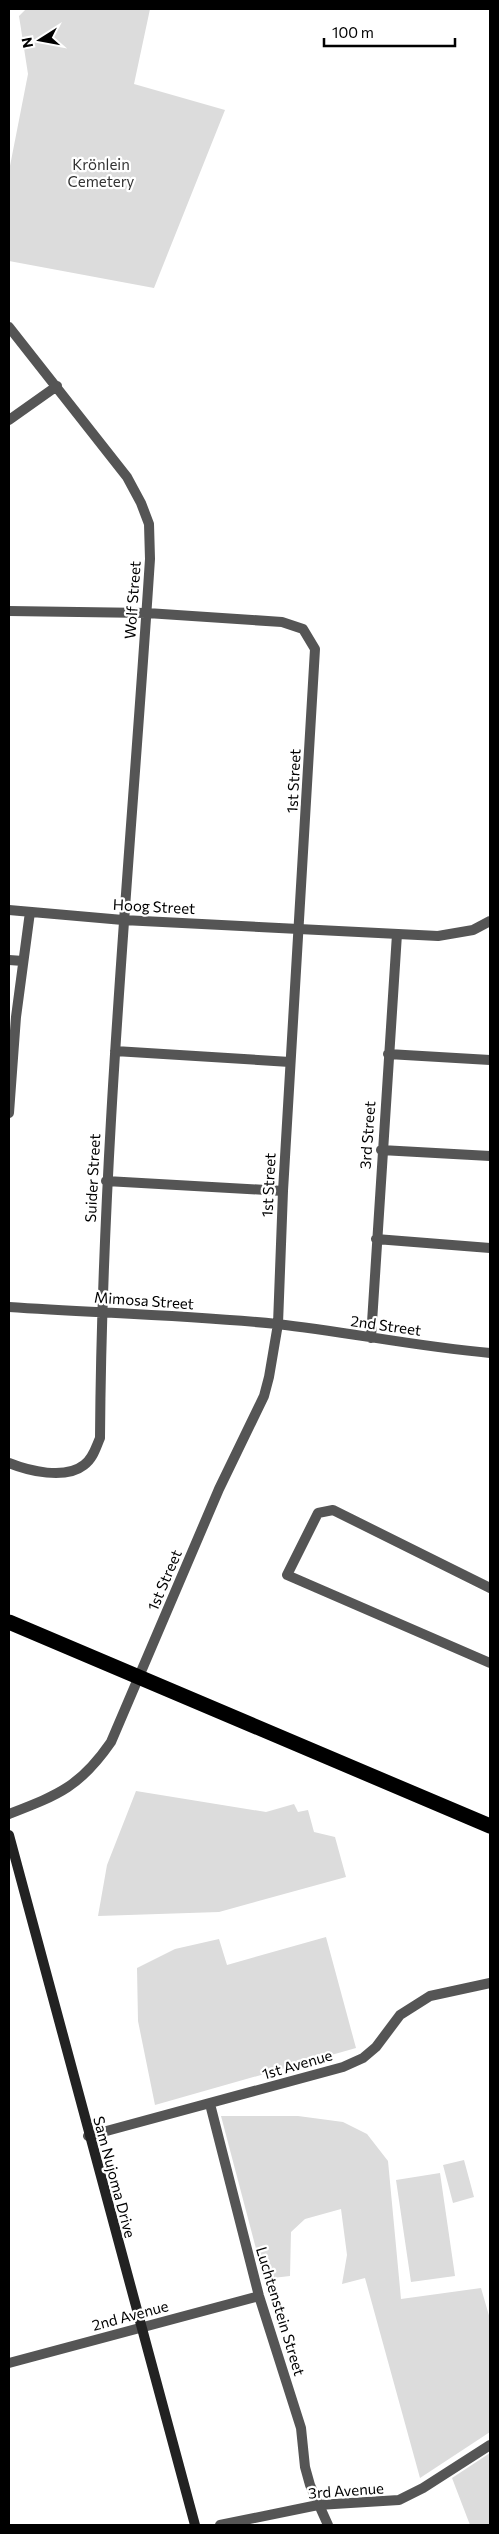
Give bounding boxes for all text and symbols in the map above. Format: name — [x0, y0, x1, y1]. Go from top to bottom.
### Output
north arrow — [15, 15, 65, 65]
scale bar — [324, 15, 455, 47]
text: 100 m — [332, 23, 374, 41]
text: N — [17, 36, 36, 49]
park label: Krönlein Cemetery — [68, 155, 135, 190]
street label: Wolf Street — [120, 560, 144, 640]
street label: 1st Street — [282, 748, 304, 814]
street label: Hoog Street — [112, 895, 196, 917]
street label: 3rd Street — [356, 1100, 378, 1170]
street label: Suider Street — [81, 1133, 103, 1223]
street label: 1st Street — [257, 1152, 279, 1218]
street label: Mimosa Street — [93, 1288, 195, 1312]
street label: 2nd Street — [350, 1311, 422, 1339]
street label: 1st Street — [143, 1547, 185, 1613]
street label: 1st Avenue — [260, 2045, 334, 2083]
street label: Sam Nujoma Drive — [90, 2114, 140, 2240]
street label: Luchtenstein Street — [253, 2244, 309, 2378]
street label: 2nd Avenue — [90, 2296, 170, 2334]
street label: 3rd Avenue — [308, 2478, 385, 2502]

